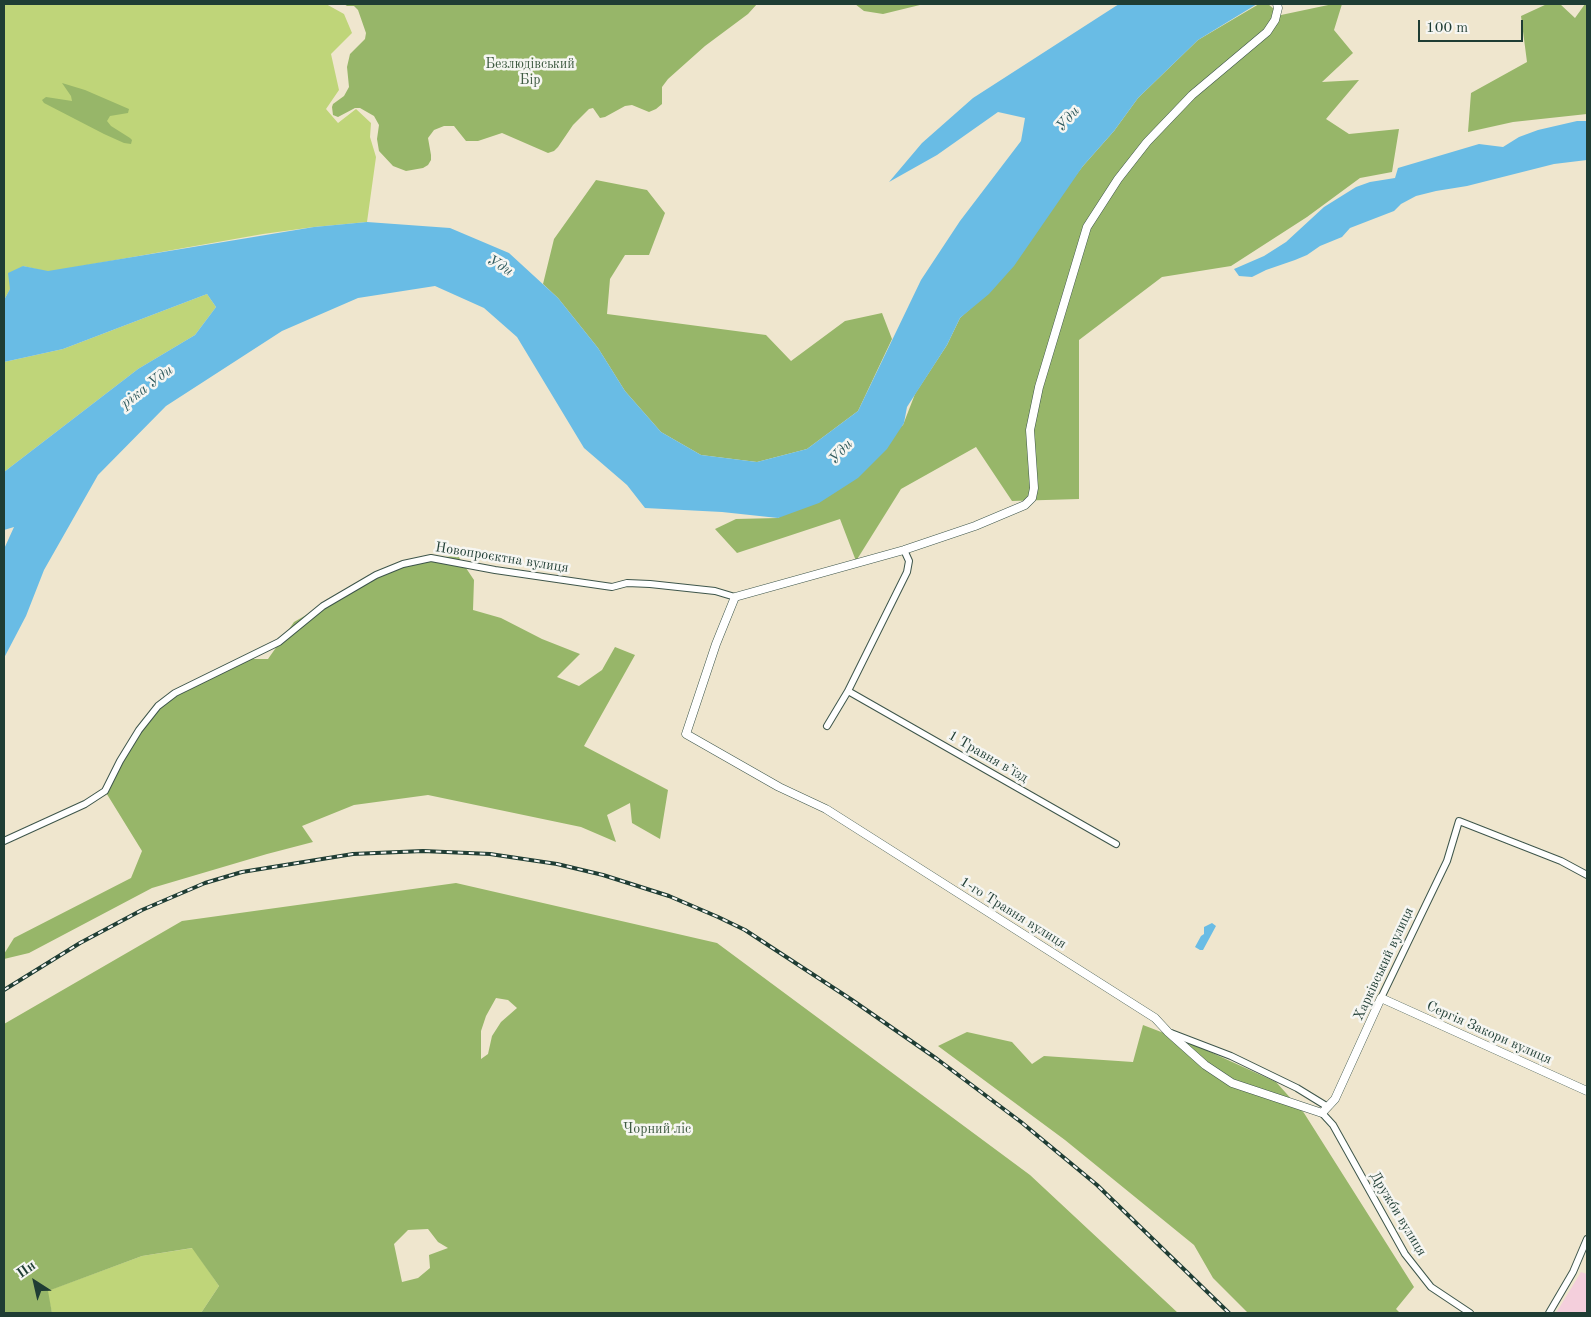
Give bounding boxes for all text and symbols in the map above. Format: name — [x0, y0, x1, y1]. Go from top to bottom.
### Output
scale bar — [1421, 10, 1526, 42]
text: 100 m — [1426, 21, 1468, 36]
park label: Безлюдівський Бір — [485, 56, 575, 88]
water label: Уди — [1052, 103, 1084, 135]
water label: Уди — [484, 251, 516, 281]
water label: ріка Уди — [117, 361, 177, 413]
water label: Уди — [825, 436, 857, 468]
street label: Новопроєктна вулиця — [434, 539, 570, 577]
street label: 1 Травня в’їзд — [945, 727, 1031, 787]
street label: 1-го Травня вулиця — [957, 874, 1069, 952]
street label: Харківський вулиця — [1350, 905, 1418, 1023]
street label: Сергія Закори вулиця — [1424, 998, 1554, 1068]
park label: Чорний ліс — [623, 1121, 691, 1137]
street label: Дружби вулиця — [1366, 1169, 1430, 1259]
north arrow — [10, 1257, 60, 1307]
text: Пн — [14, 1258, 38, 1281]

